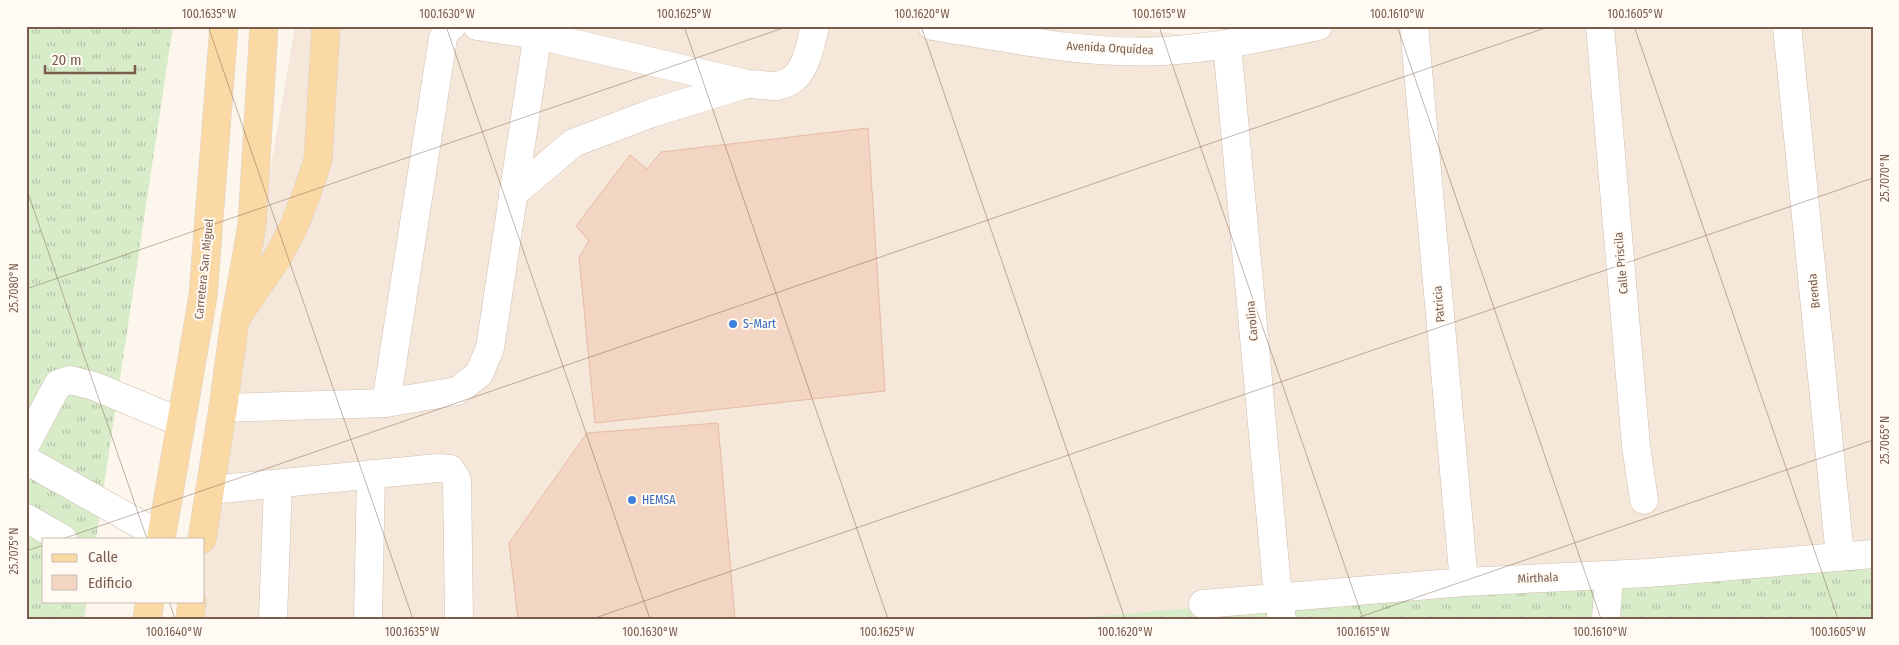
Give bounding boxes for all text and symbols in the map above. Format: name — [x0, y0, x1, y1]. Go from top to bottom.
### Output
text: 100.1635°W — [182, 7, 236, 21]
text: 100.1630°W — [419, 7, 475, 21]
text: 100.1625°W — [657, 7, 711, 21]
text: 100.1620°W — [894, 7, 950, 21]
text: 100.1615°W — [1132, 7, 1186, 21]
text: 100.1610°W — [1370, 7, 1424, 21]
text: 100.1605°W — [1607, 7, 1663, 21]
street label: Avenida Orquídea — [1066, 39, 1154, 57]
scale bar — [45, 42, 135, 74]
text: 20 m — [52, 51, 82, 69]
text: 25.7070°N — [1878, 154, 1892, 202]
street label: Carretera San Miguel — [192, 218, 216, 320]
street label: Calle Priscila — [1611, 231, 1631, 295]
text: 25.7080°N — [7, 263, 21, 313]
street label: Brenda — [1805, 273, 1823, 309]
street label: Patricia — [1430, 285, 1448, 323]
street label: Carolina — [1243, 300, 1261, 342]
place label: S-Mart — [743, 317, 776, 331]
marker: S-Mart — [727, 318, 739, 330]
text: 25.7065°N — [1878, 416, 1892, 464]
place label: HEMSA — [642, 493, 676, 507]
marker: HEMSA — [626, 494, 638, 506]
text: 25.7075°N — [7, 527, 21, 575]
legend — [42, 538, 205, 602]
text: Calle — [88, 548, 118, 566]
street label: Mirthala — [1517, 570, 1559, 586]
text: Edificio — [88, 574, 133, 592]
text: 100.1640°W — [146, 625, 202, 639]
text: 100.1635°W — [385, 625, 439, 639]
text: 100.1630°W — [622, 625, 678, 639]
text: 100.1625°W — [860, 625, 914, 639]
text: 100.1620°W — [1097, 625, 1153, 639]
text: 100.1615°W — [1336, 625, 1390, 639]
text: 100.1610°W — [1573, 625, 1627, 639]
text: 100.1605°W — [1810, 625, 1866, 639]

